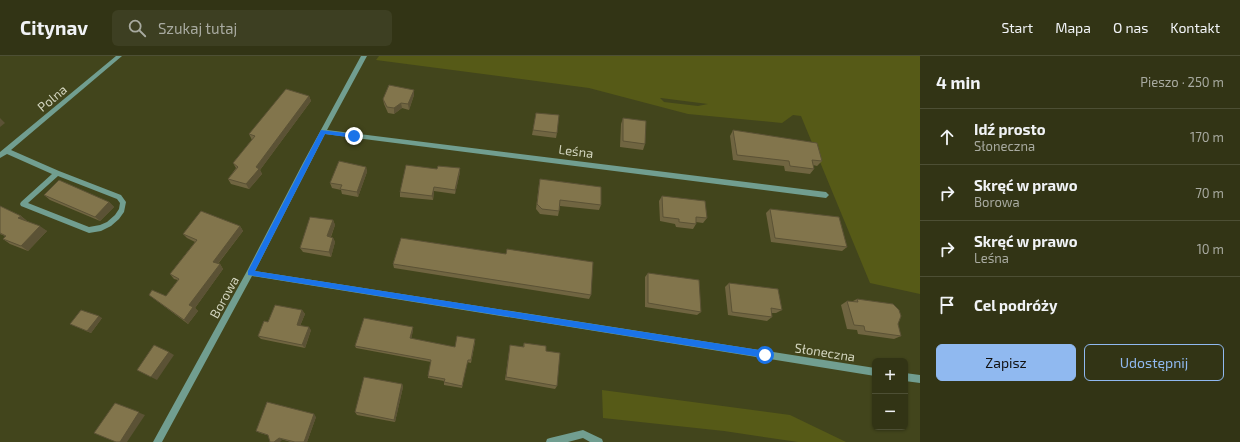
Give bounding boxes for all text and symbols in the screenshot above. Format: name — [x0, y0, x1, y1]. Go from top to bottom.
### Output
search box — [112, 10, 392, 46]
text: Citynav — [20, 16, 88, 39]
icon: search — [126, 17, 148, 39]
text: Szukaj tutaj — [158, 19, 237, 37]
text: Start — [1001, 19, 1033, 36]
text: Mapa — [1055, 19, 1091, 36]
text: O nas — [1113, 19, 1148, 36]
text: Kontakt — [1170, 19, 1220, 36]
text: 4 min — [936, 72, 980, 92]
text: Pieszo · 250 m — [1140, 74, 1224, 90]
street label: Polna — [34, 81, 70, 115]
text: Idź prosto — [974, 120, 1046, 138]
icon: ahead — [936, 126, 958, 148]
route end — [345, 127, 363, 145]
text: 170 m — [1190, 129, 1224, 145]
text: Słoneczna — [974, 138, 1035, 154]
street label: Leśna — [558, 141, 594, 161]
text: Skręć w prawo — [974, 176, 1078, 194]
icon: right — [936, 182, 958, 204]
text: 70 m — [1195, 185, 1224, 201]
text: Borowa — [974, 194, 1020, 210]
text: Skręć w prawo — [974, 232, 1078, 250]
icon: right — [936, 238, 958, 260]
text: 10 m — [1197, 241, 1224, 257]
text: Leśna — [974, 250, 1009, 266]
street label: Borowa — [206, 273, 242, 321]
icon: arrive — [936, 294, 958, 316]
text: Cel podróży — [974, 296, 1057, 314]
street label: Słoneczna — [794, 339, 856, 365]
button: Zapisz — [936, 344, 1076, 381]
button: Udostępnij — [1084, 344, 1224, 381]
route start — [756, 346, 774, 364]
map controls — [872, 358, 908, 430]
button: + — [872, 358, 908, 394]
button: − — [872, 394, 908, 430]

